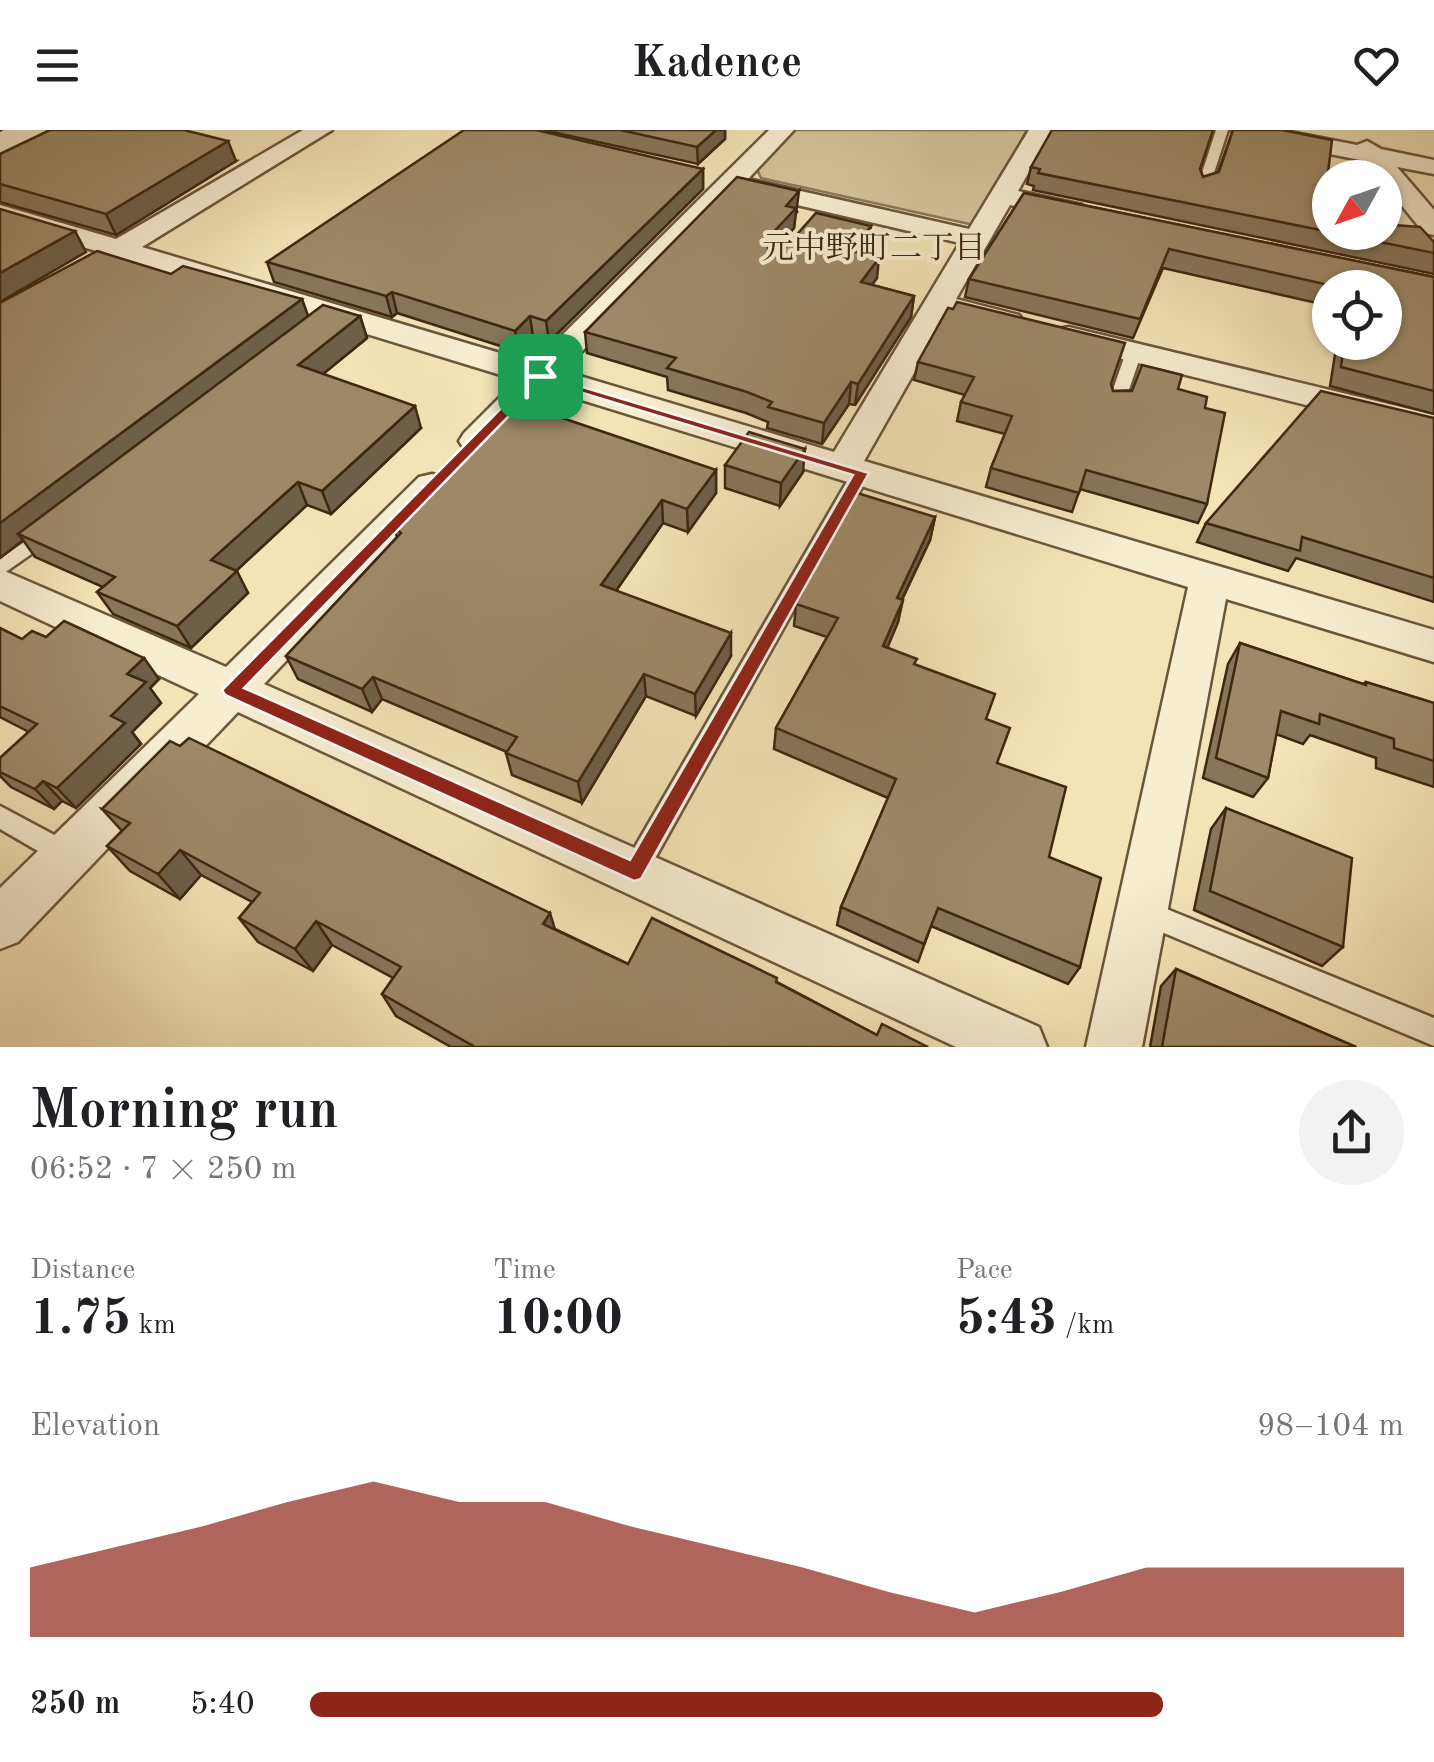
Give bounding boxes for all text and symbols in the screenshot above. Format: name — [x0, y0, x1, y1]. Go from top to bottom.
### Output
icon: menu — [30, 38, 85, 93]
icon: heart — [1349, 38, 1404, 93]
text: Kadence — [632, 42, 802, 87]
north arrow — [1312, 160, 1402, 250]
map controls — [1312, 160, 1402, 360]
district label: 元中野町二丁目 — [762, 231, 986, 266]
button: locate — [1312, 270, 1402, 360]
pin — [498, 334, 583, 419]
icon: arrive — [513, 349, 568, 404]
button: share — [1299, 1080, 1404, 1185]
text: Morning run — [30, 1085, 339, 1140]
text: 06:52 · 7 × 250 m — [30, 1154, 297, 1186]
text: Distance — [30, 1257, 135, 1285]
text: Time — [493, 1257, 556, 1285]
text: Pace — [956, 1257, 1013, 1285]
text: 1.75 — [30, 1295, 131, 1345]
text: 10:00 — [493, 1295, 623, 1345]
text: 5:43 — [956, 1295, 1057, 1345]
text: km — [131, 1312, 176, 1340]
text: /km — [1057, 1312, 1114, 1340]
text: Elevation — [30, 1411, 160, 1443]
text: 98–104 m — [1257, 1411, 1404, 1443]
text: 250 m — [30, 1689, 120, 1721]
text: 5:40 — [190, 1689, 255, 1721]

